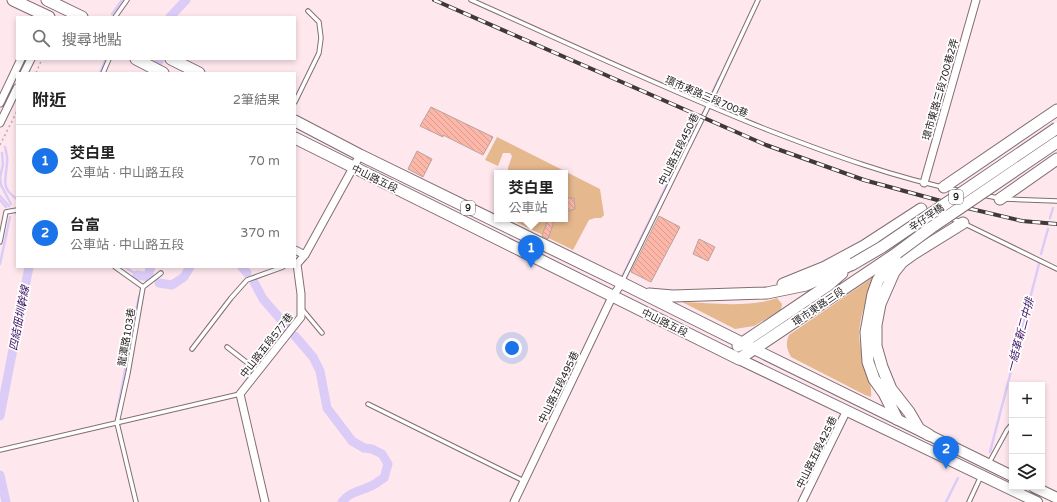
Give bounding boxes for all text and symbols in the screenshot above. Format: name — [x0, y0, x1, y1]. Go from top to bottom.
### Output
search box — [16, 16, 296, 60]
icon: search — [30, 27, 52, 49]
text: 搜尋地點 — [62, 31, 122, 49]
street label: 環市東路三段700巷2弄 — [921, 37, 961, 141]
street label: 環市東路三段700巷 — [663, 74, 750, 120]
text: 附近 — [32, 90, 66, 111]
text: 2筆結果 — [233, 92, 280, 108]
street label: 中山路五段450巷 — [656, 111, 702, 188]
text: 茭白里 — [70, 144, 115, 162]
text: 1 — [41, 153, 49, 169]
text: 70 m — [248, 153, 280, 169]
street label: 中山路五段 — [349, 163, 400, 195]
text: 公車站 · 中山路五段 — [70, 165, 184, 181]
popup — [494, 170, 568, 222]
text: 茭白里 — [508, 179, 554, 197]
road number: 9 — [949, 190, 963, 204]
text: 公車站 — [508, 200, 548, 216]
road number: 9 — [461, 201, 475, 215]
street label: 辛仔罕橋 — [907, 202, 946, 234]
text: 台富 — [70, 216, 100, 234]
text: 2 — [41, 225, 49, 241]
text: 370 m — [240, 225, 280, 241]
pin: 1 — [518, 235, 544, 268]
text: 公車站 · 中山路五段 — [70, 237, 184, 253]
water label: 四結佃圳幹線 — [7, 282, 33, 352]
street label: 環市東路三段 — [790, 285, 847, 329]
water label: 一結革新二中排 — [1004, 294, 1037, 374]
street label: 龍潭路103巷 — [116, 307, 138, 367]
street label: 中山路五段 — [639, 307, 690, 339]
street label: 中山路五段577巷 — [238, 311, 296, 380]
your location — [502, 338, 522, 358]
street label: 中山路五段495巷 — [536, 349, 582, 426]
map controls — [1009, 382, 1045, 490]
button: + — [1009, 382, 1045, 418]
street label: 中山路五段425巷 — [794, 414, 840, 491]
button: − — [1009, 418, 1045, 454]
pin: 2 — [933, 436, 959, 469]
button: layers — [1009, 454, 1045, 490]

